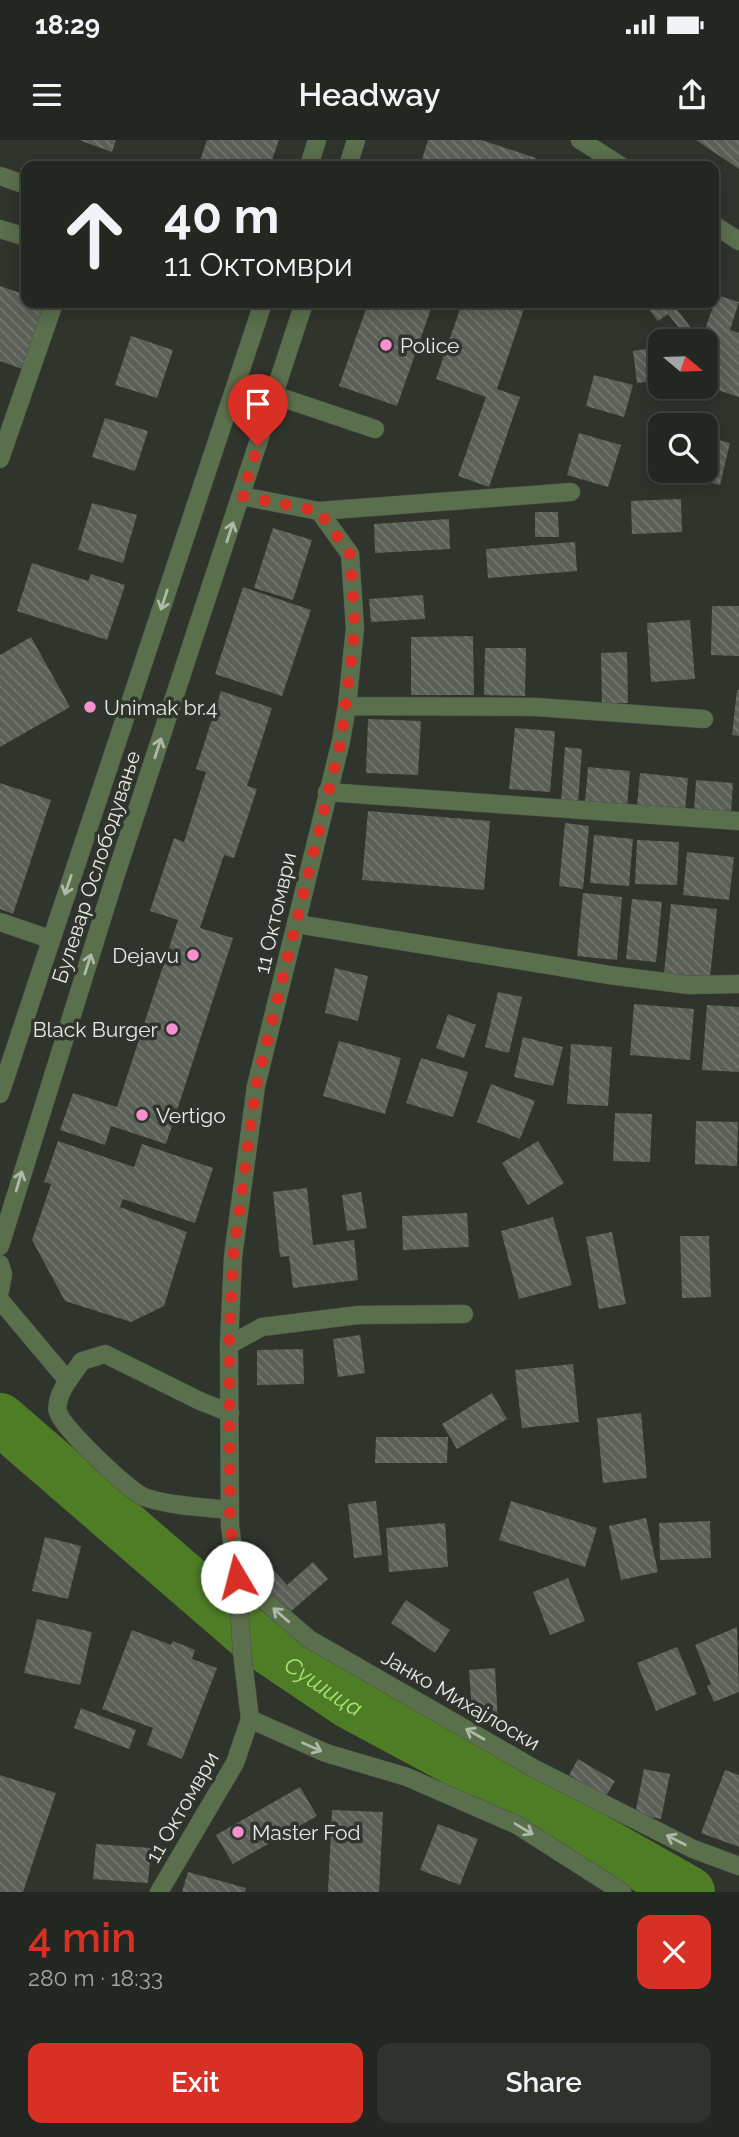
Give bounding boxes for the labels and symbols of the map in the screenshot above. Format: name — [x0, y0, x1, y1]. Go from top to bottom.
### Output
north arrow — [648, 329, 718, 399]
place label: Police — [400, 333, 459, 358]
marker: Police — [378, 337, 394, 353]
pin — [228, 374, 288, 446]
one-way arrow — [224, 521, 237, 543]
one-way arrow — [157, 588, 169, 610]
place label: Unimak br.4 — [104, 695, 218, 720]
marker: Unimak br.4 — [82, 699, 98, 715]
one-way arrow — [153, 737, 165, 759]
street label: Булевар Ослободување — [47, 748, 145, 986]
street label: 11 Октомври — [249, 850, 301, 976]
one-way arrow — [61, 874, 73, 896]
place label: Dejavu — [112, 943, 179, 968]
marker: Dejavu — [185, 947, 201, 963]
one-way arrow — [82, 953, 95, 975]
place label: Black Burger — [33, 1017, 159, 1042]
marker: Black Burger — [164, 1021, 180, 1037]
place label: Vertigo — [156, 1103, 226, 1128]
marker: Vertigo — [134, 1107, 150, 1123]
one-way arrow — [14, 1170, 27, 1192]
position arrow — [200, 1540, 274, 1614]
one-way arrow — [273, 1607, 291, 1623]
street label: Јанко Михајлоски — [377, 1644, 545, 1756]
water label: Сушица — [280, 1650, 368, 1721]
one-way arrow — [465, 1727, 485, 1741]
one-way arrow — [301, 1741, 323, 1754]
street label: 11 Октомври — [140, 1747, 224, 1867]
place label: Master Fod — [252, 1820, 361, 1845]
one-way arrow — [513, 1823, 533, 1837]
marker: Master Fod — [230, 1824, 246, 1840]
one-way arrow — [666, 1833, 687, 1847]

